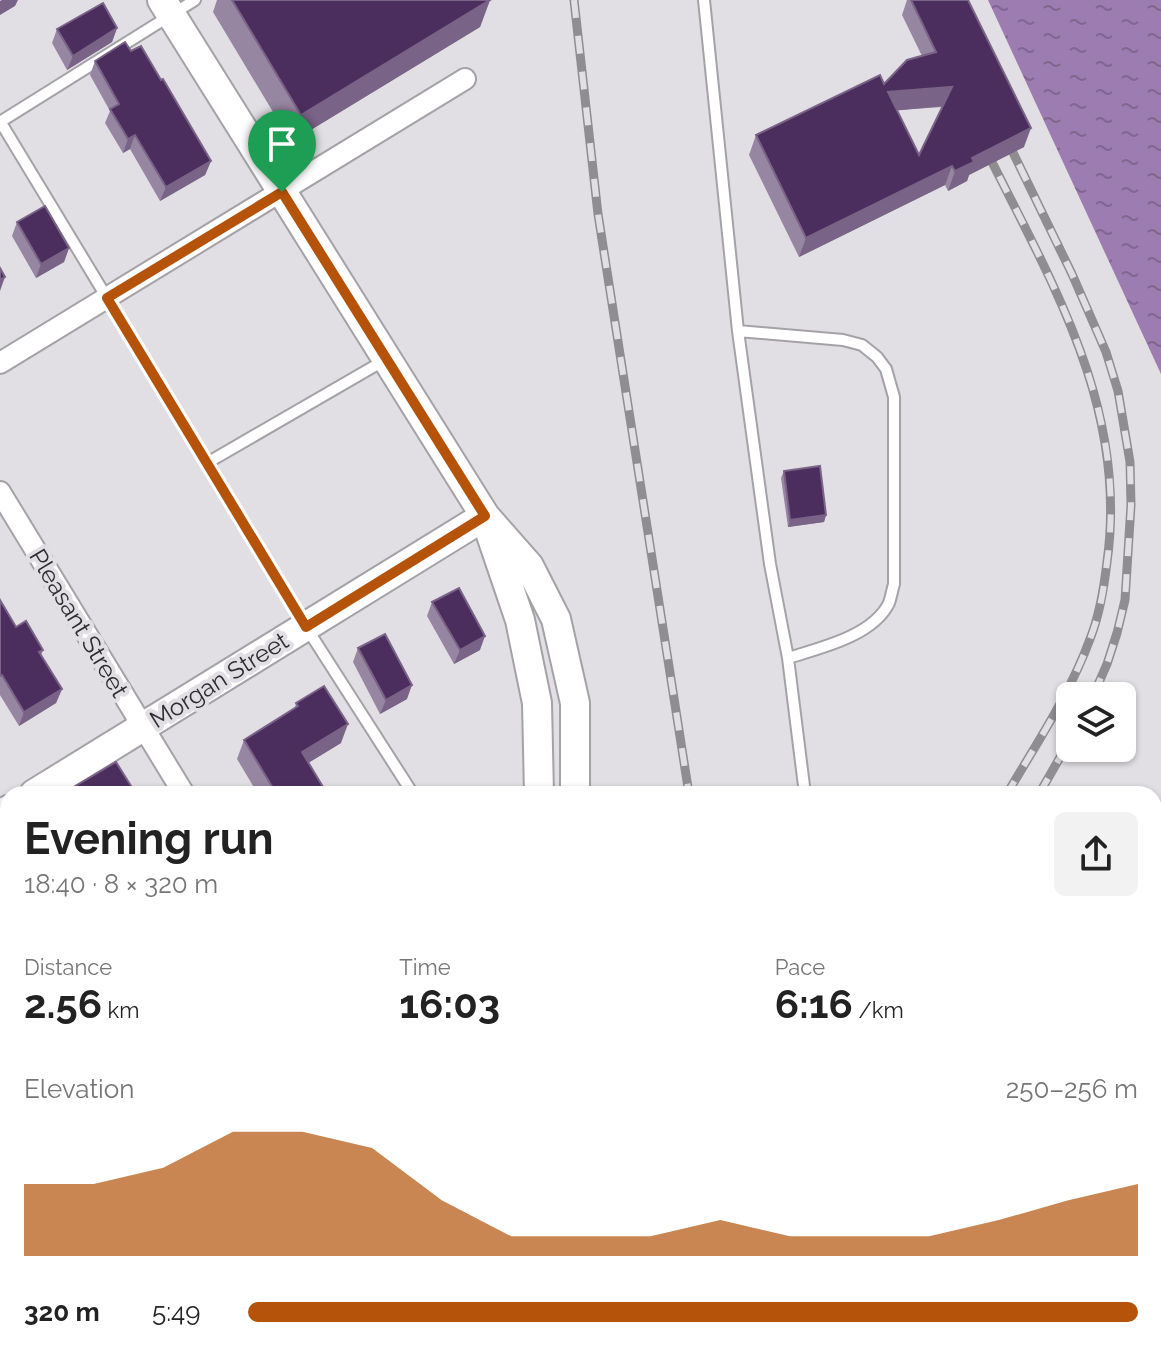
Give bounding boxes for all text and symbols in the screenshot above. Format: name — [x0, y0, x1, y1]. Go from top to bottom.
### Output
pin — [248, 110, 316, 192]
icon: arrive — [260, 122, 304, 166]
street label: Pleasant Street — [23, 544, 135, 702]
street label: Morgan Street — [144, 626, 294, 734]
map controls — [1056, 682, 1136, 762]
button: layers — [1056, 682, 1136, 762]
button: share — [1054, 812, 1138, 896]
text: Evening run — [24, 813, 273, 864]
text: 18:40 · 8 × 320 m — [24, 869, 218, 899]
text: Distance — [24, 954, 112, 980]
text: Time — [399, 954, 451, 980]
text: Pace — [775, 954, 825, 980]
text: 2.56 — [24, 980, 102, 1027]
text: 16:03 — [399, 980, 500, 1027]
text: 6:16 — [775, 980, 853, 1027]
text: km — [102, 997, 140, 1023]
text: /km — [853, 997, 904, 1023]
text: Elevation — [24, 1074, 134, 1104]
text: 250–256 m — [1006, 1074, 1138, 1104]
text: 320 m — [24, 1297, 100, 1327]
text: 5:49 — [152, 1297, 201, 1327]

